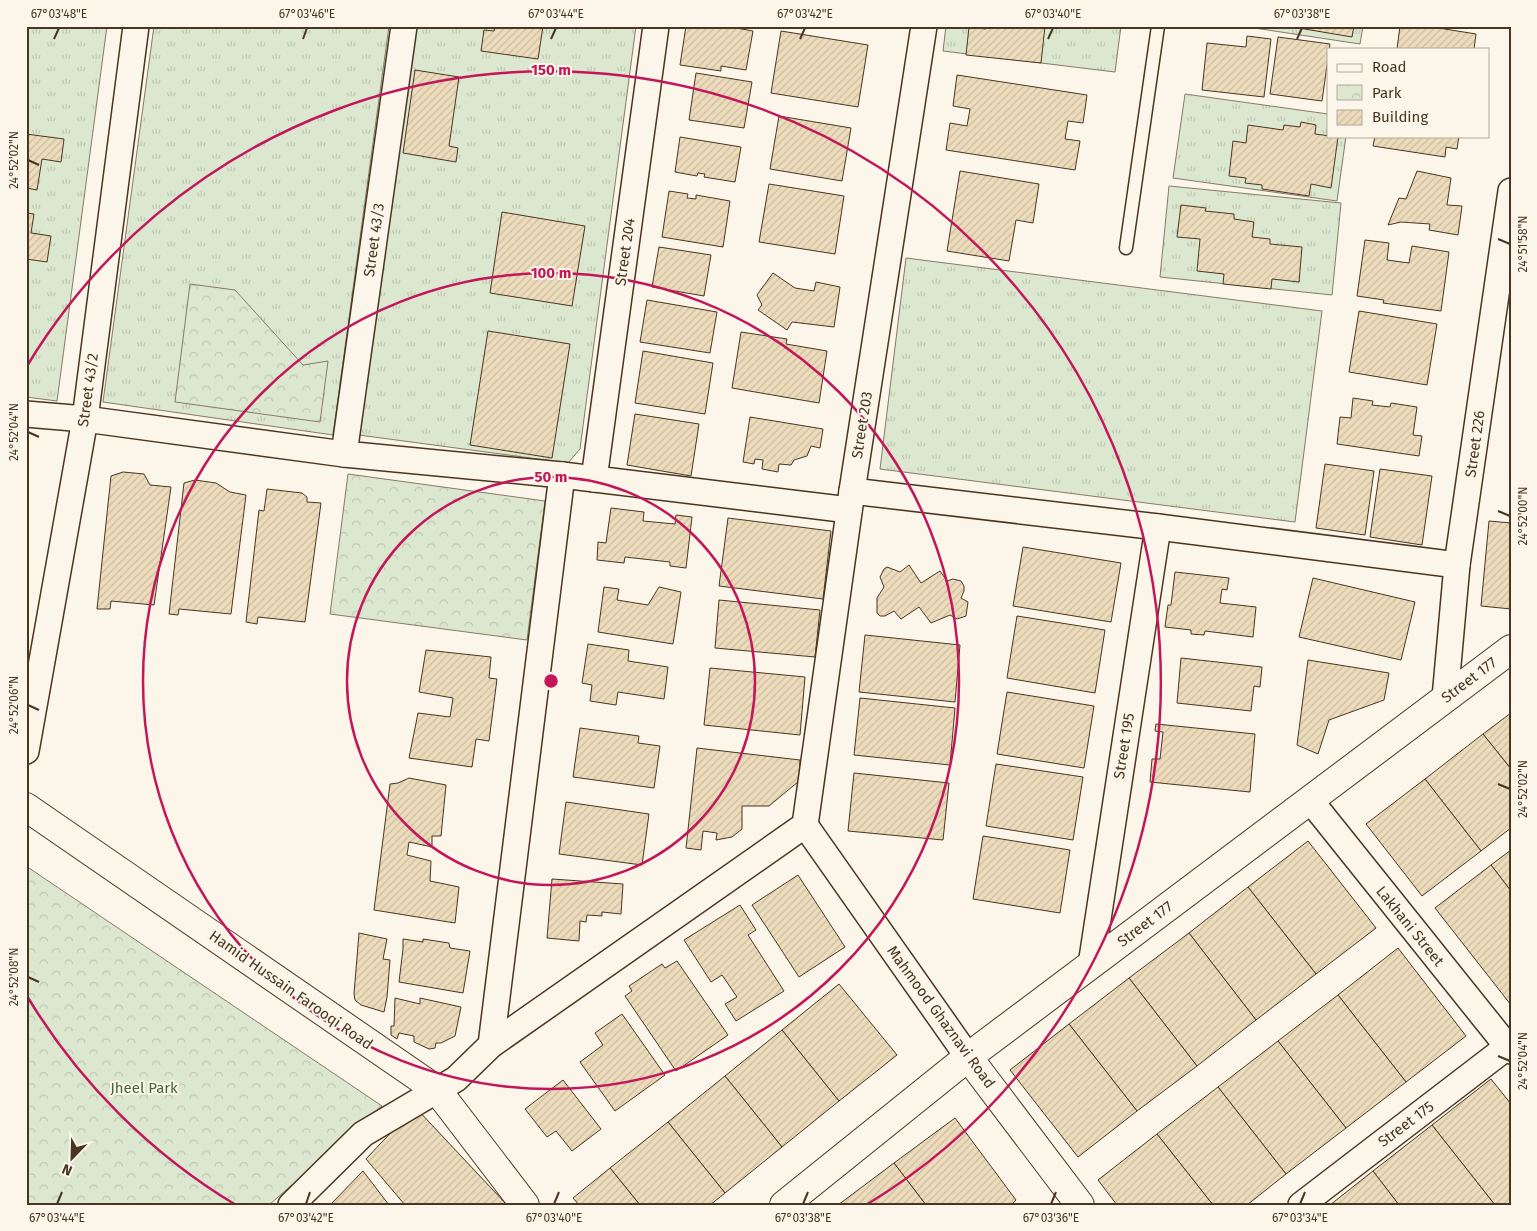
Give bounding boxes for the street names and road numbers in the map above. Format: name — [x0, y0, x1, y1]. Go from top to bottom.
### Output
street label: Street 43/3 — [360, 202, 388, 278]
street label: Street 204 — [611, 217, 639, 287]
street label: Street 43/2 — [74, 352, 102, 428]
street label: Street 203 — [848, 390, 876, 460]
street label: Street 226 — [1461, 409, 1489, 479]
street label: Street 177 — [1438, 653, 1500, 707]
street label: Street 195 — [1110, 712, 1138, 780]
street label: Lakhani Street — [1372, 882, 1448, 970]
street label: Street 177 — [1114, 897, 1176, 951]
street label: Hamid Hussain Farooqi Road — [206, 927, 376, 1053]
street label: Mahmood Ghaznavi Road — [883, 942, 999, 1092]
street label: Street 175 — [1375, 1097, 1437, 1151]

